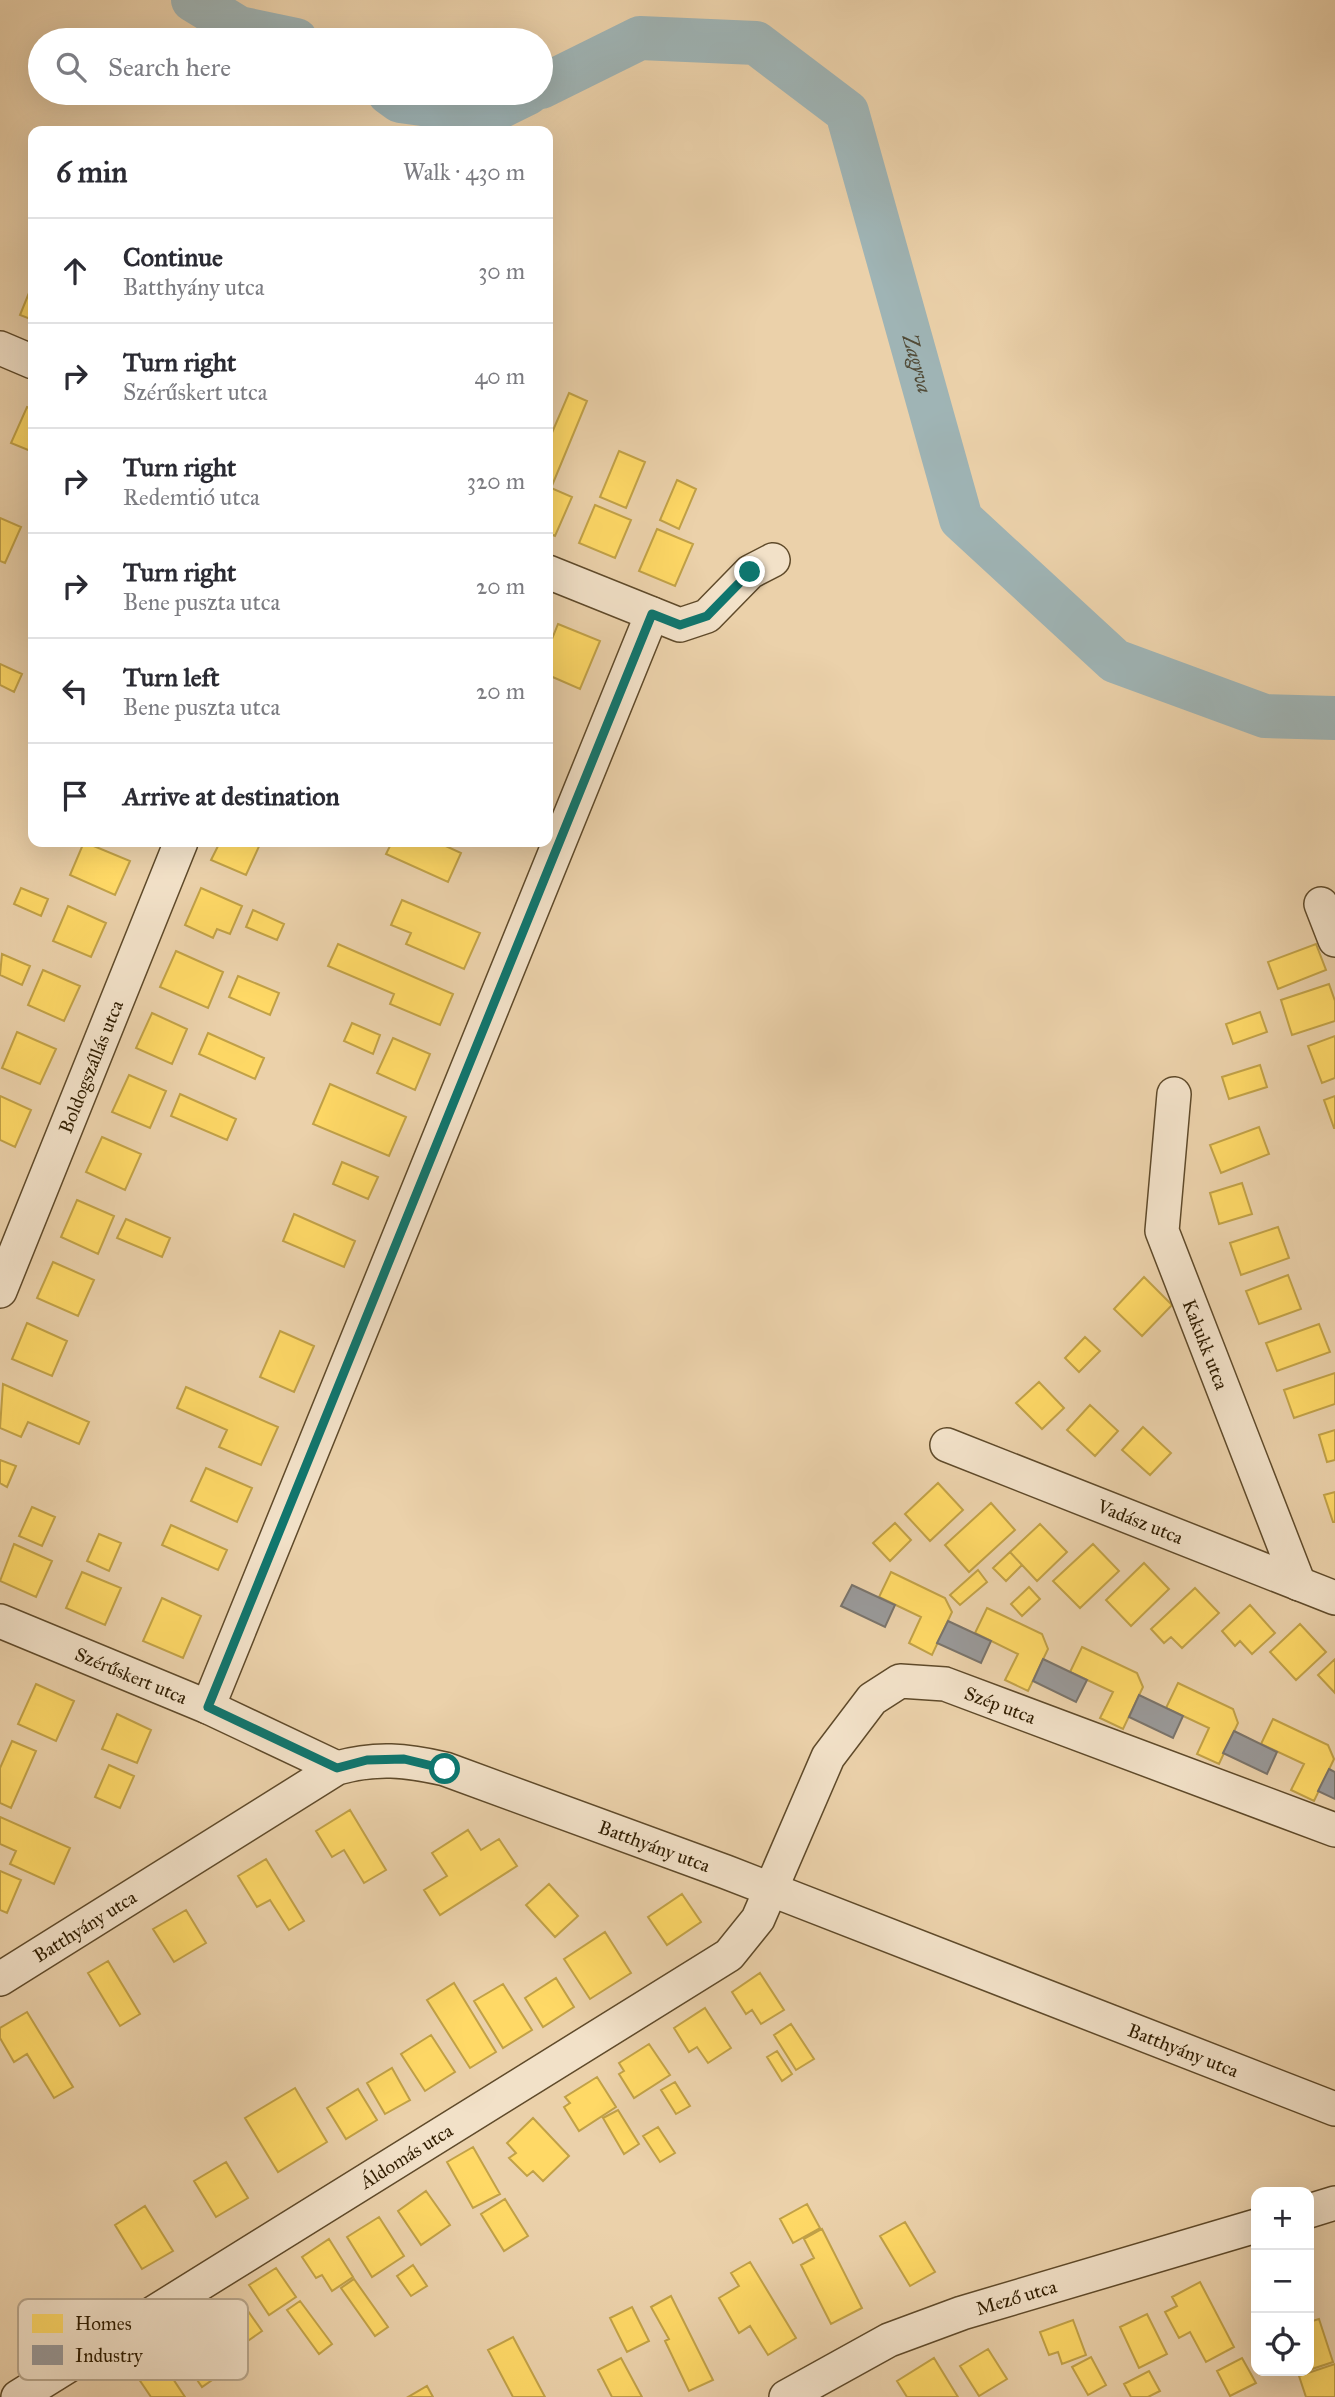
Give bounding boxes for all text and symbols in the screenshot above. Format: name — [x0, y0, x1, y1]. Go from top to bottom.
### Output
search box — [28, 28, 553, 105]
icon: search — [52, 48, 90, 86]
text: Search here — [108, 51, 231, 83]
text: 6 min — [56, 154, 128, 190]
text: Walk · 430 m — [403, 158, 525, 186]
text: Continue — [123, 241, 223, 273]
icon: ahead — [56, 252, 94, 290]
text: 30 m — [478, 257, 525, 285]
text: Batthyány utca — [123, 273, 265, 301]
water label: Zagyva — [896, 330, 938, 396]
text: Turn right — [123, 346, 236, 378]
icon: right — [56, 357, 94, 395]
text: 40 m — [475, 362, 525, 390]
text: Szérűskert utca — [123, 378, 267, 406]
text: Turn right — [123, 451, 236, 483]
icon: right — [56, 462, 94, 500]
text: 320 m — [467, 467, 525, 495]
text: Redemtió utca — [123, 483, 260, 511]
text: Turn right — [123, 556, 236, 588]
route end — [734, 556, 765, 587]
icon: right — [56, 567, 94, 605]
text: 20 m — [476, 572, 525, 600]
text: Bene puszta utca — [123, 588, 280, 616]
text: Turn left — [123, 661, 219, 693]
icon: left — [56, 672, 94, 710]
text: 20 m — [476, 677, 525, 705]
text: Bene puszta utca — [123, 693, 280, 721]
icon: arrive — [56, 777, 94, 815]
text: Arrive at destination — [123, 780, 340, 812]
street label: Boldogszállás utca — [53, 996, 128, 1136]
street label: Kakukk utca — [1178, 1296, 1234, 1394]
street label: Vadász utca — [1093, 1494, 1188, 1549]
street label: Szérűskert utca — [72, 1642, 192, 1709]
street label: Szép utca — [961, 1681, 1040, 1729]
route start — [429, 1753, 460, 1784]
street label: Batthyány utca — [596, 1815, 714, 1877]
street label: Batthyány utca — [29, 1885, 141, 1967]
street label: Batthyány utca — [1125, 2018, 1243, 2082]
street label: Áldomás utca — [354, 2118, 458, 2194]
map controls — [1251, 2187, 1314, 2376]
button: + — [1251, 2187, 1314, 2250]
button: − — [1251, 2250, 1314, 2313]
street label: Mező utca — [973, 2274, 1060, 2320]
legend — [18, 2299, 248, 2380]
text: Homes — [75, 2312, 132, 2335]
button: locate — [1251, 2313, 1314, 2376]
text: Industry — [75, 2344, 144, 2367]

